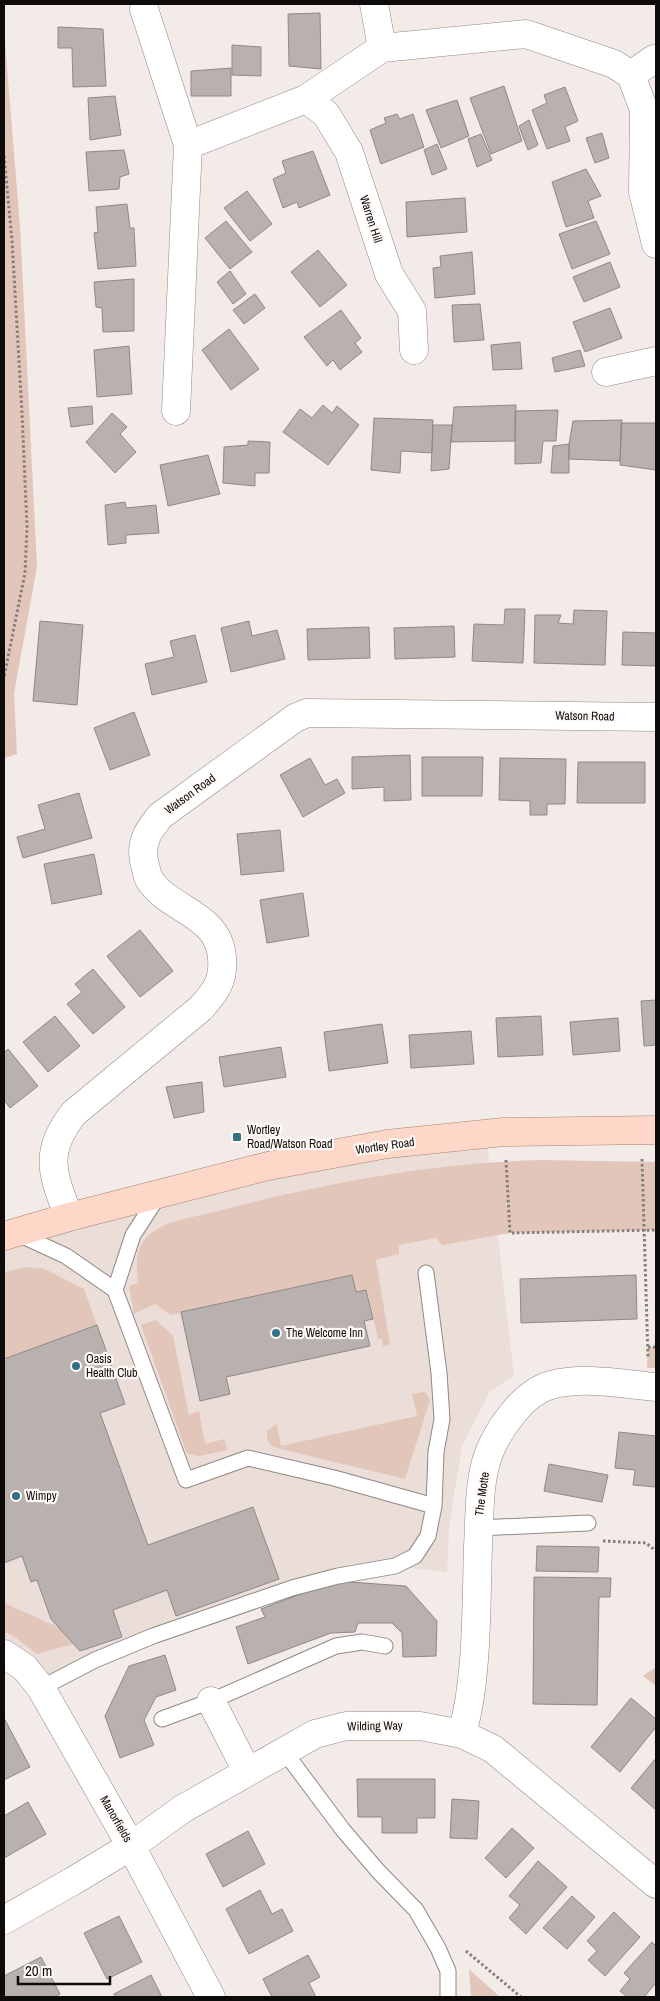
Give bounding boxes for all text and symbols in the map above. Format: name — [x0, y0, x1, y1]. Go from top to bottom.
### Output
street label: Warren Hill — [356, 193, 386, 245]
street label: Watson Road — [555, 707, 615, 725]
street label: Watson Road — [161, 770, 219, 818]
place label: Wortley Road/Watson Road — [247, 1122, 333, 1152]
marker: Wortley Road/Watson Road — [231, 1131, 243, 1143]
street label: Wortley Road — [354, 1134, 416, 1158]
place label: The Welcome Inn — [286, 1325, 363, 1341]
marker: The Welcome Inn — [270, 1327, 282, 1339]
place label: Oasis Health Club — [86, 1351, 137, 1381]
marker: Oasis Health Club — [70, 1360, 82, 1372]
street label: The Motte — [471, 1471, 493, 1517]
place label: Wimpy — [26, 1488, 57, 1504]
marker: Wimpy — [10, 1490, 22, 1502]
street label: Wilding Way — [347, 1718, 403, 1734]
street label: Manorfields — [96, 1793, 136, 1845]
scale bar — [18, 1954, 110, 1986]
text: 20 m — [25, 1960, 52, 1981]

